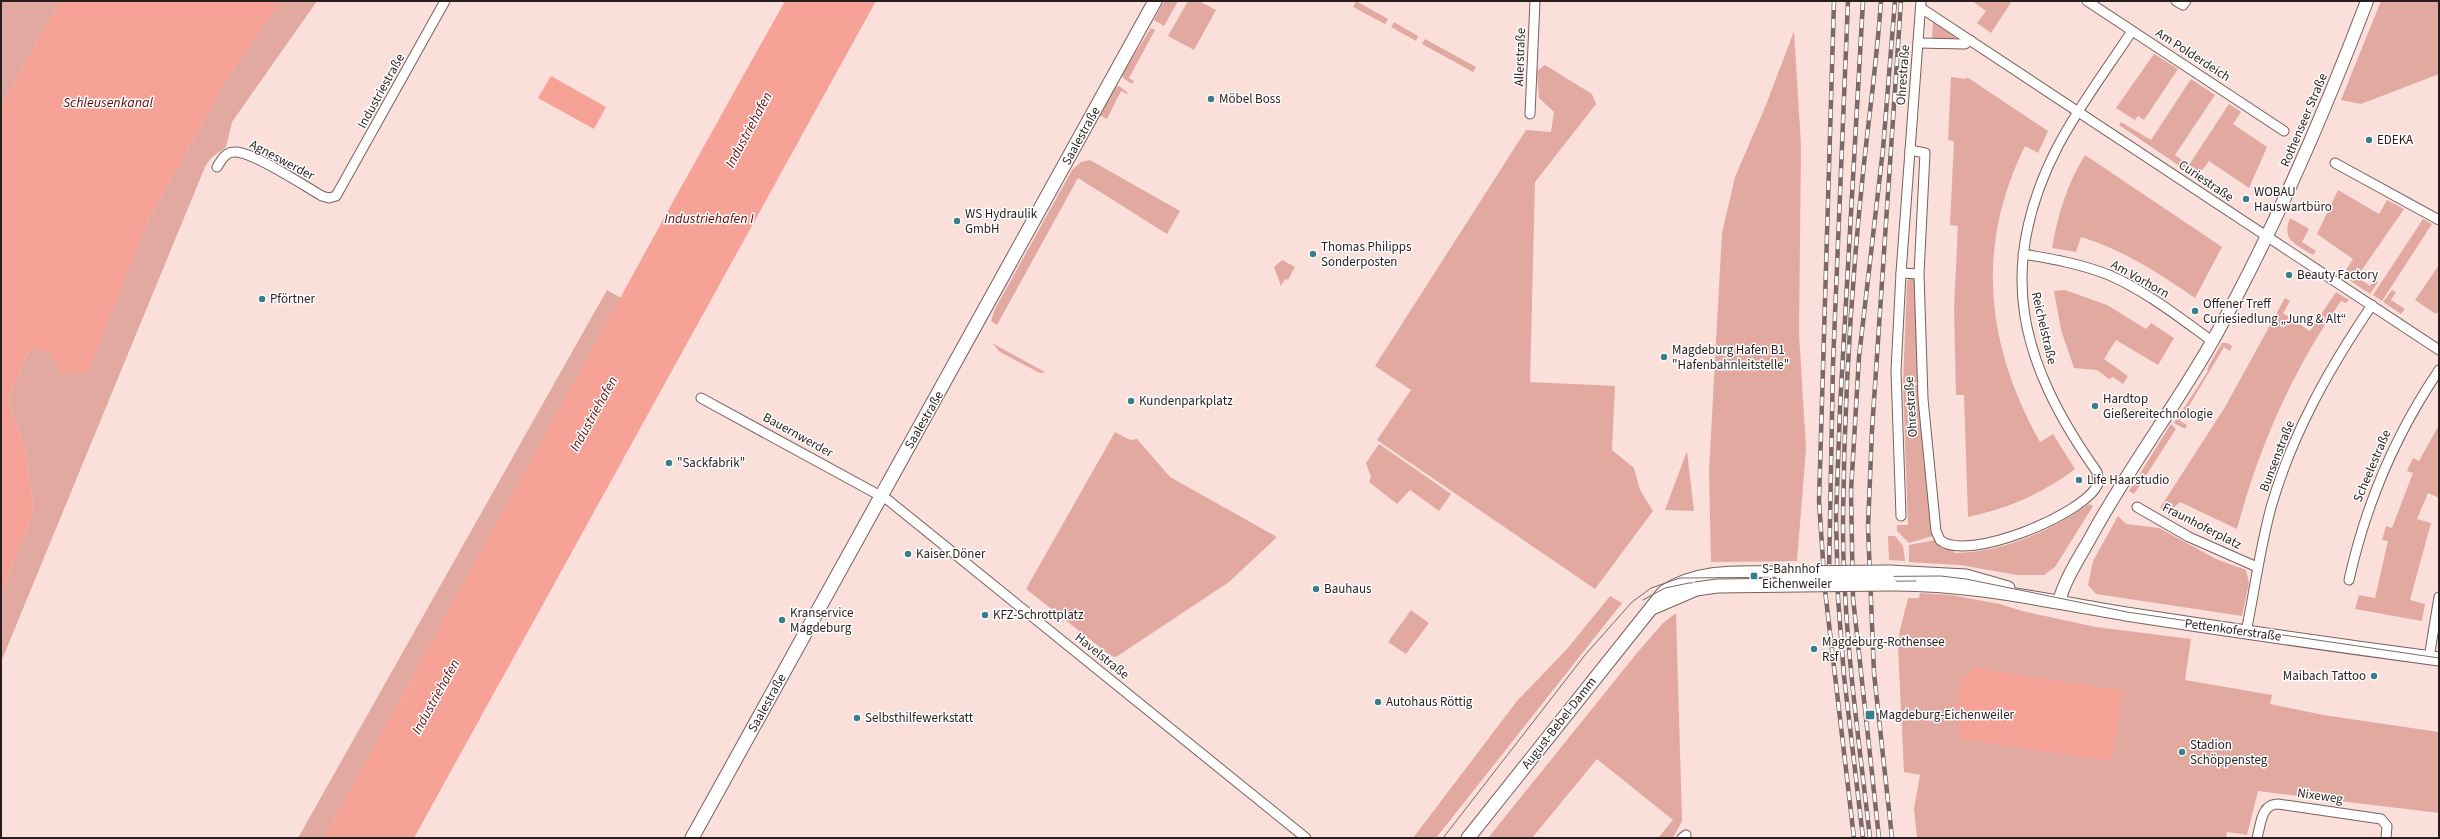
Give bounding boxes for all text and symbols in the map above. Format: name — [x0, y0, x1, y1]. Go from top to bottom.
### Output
street label: Am Polderdeich — [2152, 24, 2234, 86]
street label: Allerstraße — [1510, 27, 1530, 87]
street label: Ohrestraße — [1892, 44, 1914, 106]
street label: Industriestraße — [353, 50, 409, 132]
street label: Rothenseer Straße — [2276, 70, 2332, 170]
water label: Industriehafen — [721, 89, 777, 171]
place label: Möbel Boss — [1219, 90, 1281, 108]
water label: Schleusenkanal — [63, 93, 153, 113]
marker: Möbel Boss — [1206, 94, 1216, 104]
street label: Saalestraße — [1058, 104, 1104, 168]
place label: EDEKA — [2377, 131, 2414, 149]
street label: Agneswerder — [246, 135, 318, 185]
marker: EDEKA — [2364, 135, 2374, 145]
street label: Curiestraße — [2175, 156, 2237, 206]
place label: WOBAU Hauswartbüro — [2254, 183, 2332, 216]
marker: WOBAU Hauswartbüro — [2241, 194, 2251, 204]
place label: WS Hydraulik GmbH — [965, 205, 1038, 238]
water label: Industriehafen I — [664, 209, 754, 229]
marker: WS Hydraulik GmbH — [952, 216, 962, 226]
place label: Thomas Philipps Sonderposten — [1321, 238, 1412, 271]
marker: Thomas Philipps Sonderposten — [1308, 249, 1318, 259]
street label: Am Vorhorn — [2108, 256, 2172, 302]
place label: Beauty Factory — [2297, 266, 2378, 284]
marker: Beauty Factory — [2284, 270, 2294, 280]
place label: Pförtner — [270, 290, 316, 308]
street label: Reichelstraße — [2027, 290, 2061, 366]
marker: Pförtner — [257, 294, 267, 304]
place label: Offener Treff Curiesiedlung „Jung & Alt“ — [2203, 295, 2346, 328]
marker: Offener Treff Curiesiedlung „Jung & Alt“ — [2190, 306, 2200, 316]
place label: Magdeburg Hafen B1 "Hafenbahnleitstelle" — [1672, 341, 1789, 374]
marker: Magdeburg Hafen B1 "Hafenbahnleitstelle" — [1659, 352, 1669, 362]
water label: Industriehafen — [565, 373, 623, 455]
street label: Ohrestraße — [1900, 376, 1922, 438]
street label: Saalestraße — [900, 388, 948, 452]
place label: Hardtop Gießereitechnologie — [2103, 390, 2213, 423]
place label: Kundenparkplatz — [1139, 392, 1233, 410]
marker: Kundenparkplatz — [1126, 396, 1136, 406]
marker: Hardtop Gießereitechnologie — [2090, 401, 2100, 411]
street label: Bauernwerder — [760, 408, 837, 462]
street label: Bunsenstraße — [2255, 418, 2299, 494]
street label: Scheelestraße — [2349, 427, 2395, 505]
place label: "Sackfabrik" — [677, 454, 745, 472]
marker: "Sackfabrik" — [664, 458, 674, 468]
place label: Life Haarstudio — [2087, 471, 2169, 489]
marker: Life Haarstudio — [2074, 475, 2084, 485]
street label: Fraunhoferplatz — [2159, 498, 2245, 554]
place label: Kaiser Döner — [916, 545, 986, 563]
marker: Kaiser Döner — [903, 549, 913, 559]
place label: S-Bahnhof Eichenweiler — [1762, 560, 1832, 593]
marker: S-Bahnhof Eichenweiler — [1749, 571, 1759, 581]
place label: Bauhaus — [1324, 580, 1372, 598]
marker: Bauhaus — [1311, 584, 1321, 594]
place label: Kranservice Magdeburg — [790, 604, 854, 637]
place label: KFZ-Schrottplatz — [993, 606, 1084, 624]
marker: KFZ-Schrottplatz — [980, 610, 990, 620]
street label: Pettenkoferstraße — [2184, 614, 2282, 646]
marker: Kranservice Magdeburg — [777, 615, 787, 625]
street label: Havelstraße — [1071, 629, 1133, 683]
place label: Magdeburg-Rothensee Rsf — [1822, 633, 1945, 666]
marker: Magdeburg-Rothensee Rsf — [1809, 644, 1819, 654]
water label: Industriehafen — [407, 656, 465, 738]
place label: Maibach Tattoo — [2283, 667, 2366, 685]
street label: Saalestraße — [744, 671, 790, 735]
marker: Maibach Tattoo — [2369, 671, 2379, 681]
street label: August-Bebel-Damm — [1517, 673, 1601, 773]
place label: Autohaus Röttig — [1386, 693, 1473, 711]
marker: Autohaus Röttig — [1373, 697, 1383, 707]
place label: Magdeburg-Eichenweiler — [1879, 706, 2015, 724]
place label: Selbsthilfewerkstatt — [865, 709, 974, 727]
marker: Magdeburg-Eichenweiler — [1864, 709, 1876, 721]
marker: Selbsthilfewerkstatt — [852, 713, 862, 723]
place label: Stadion Schöppensteg — [2190, 736, 2268, 769]
marker: Stadion Schöppensteg — [2177, 747, 2187, 757]
street label: Nixeweg — [2296, 784, 2344, 808]

